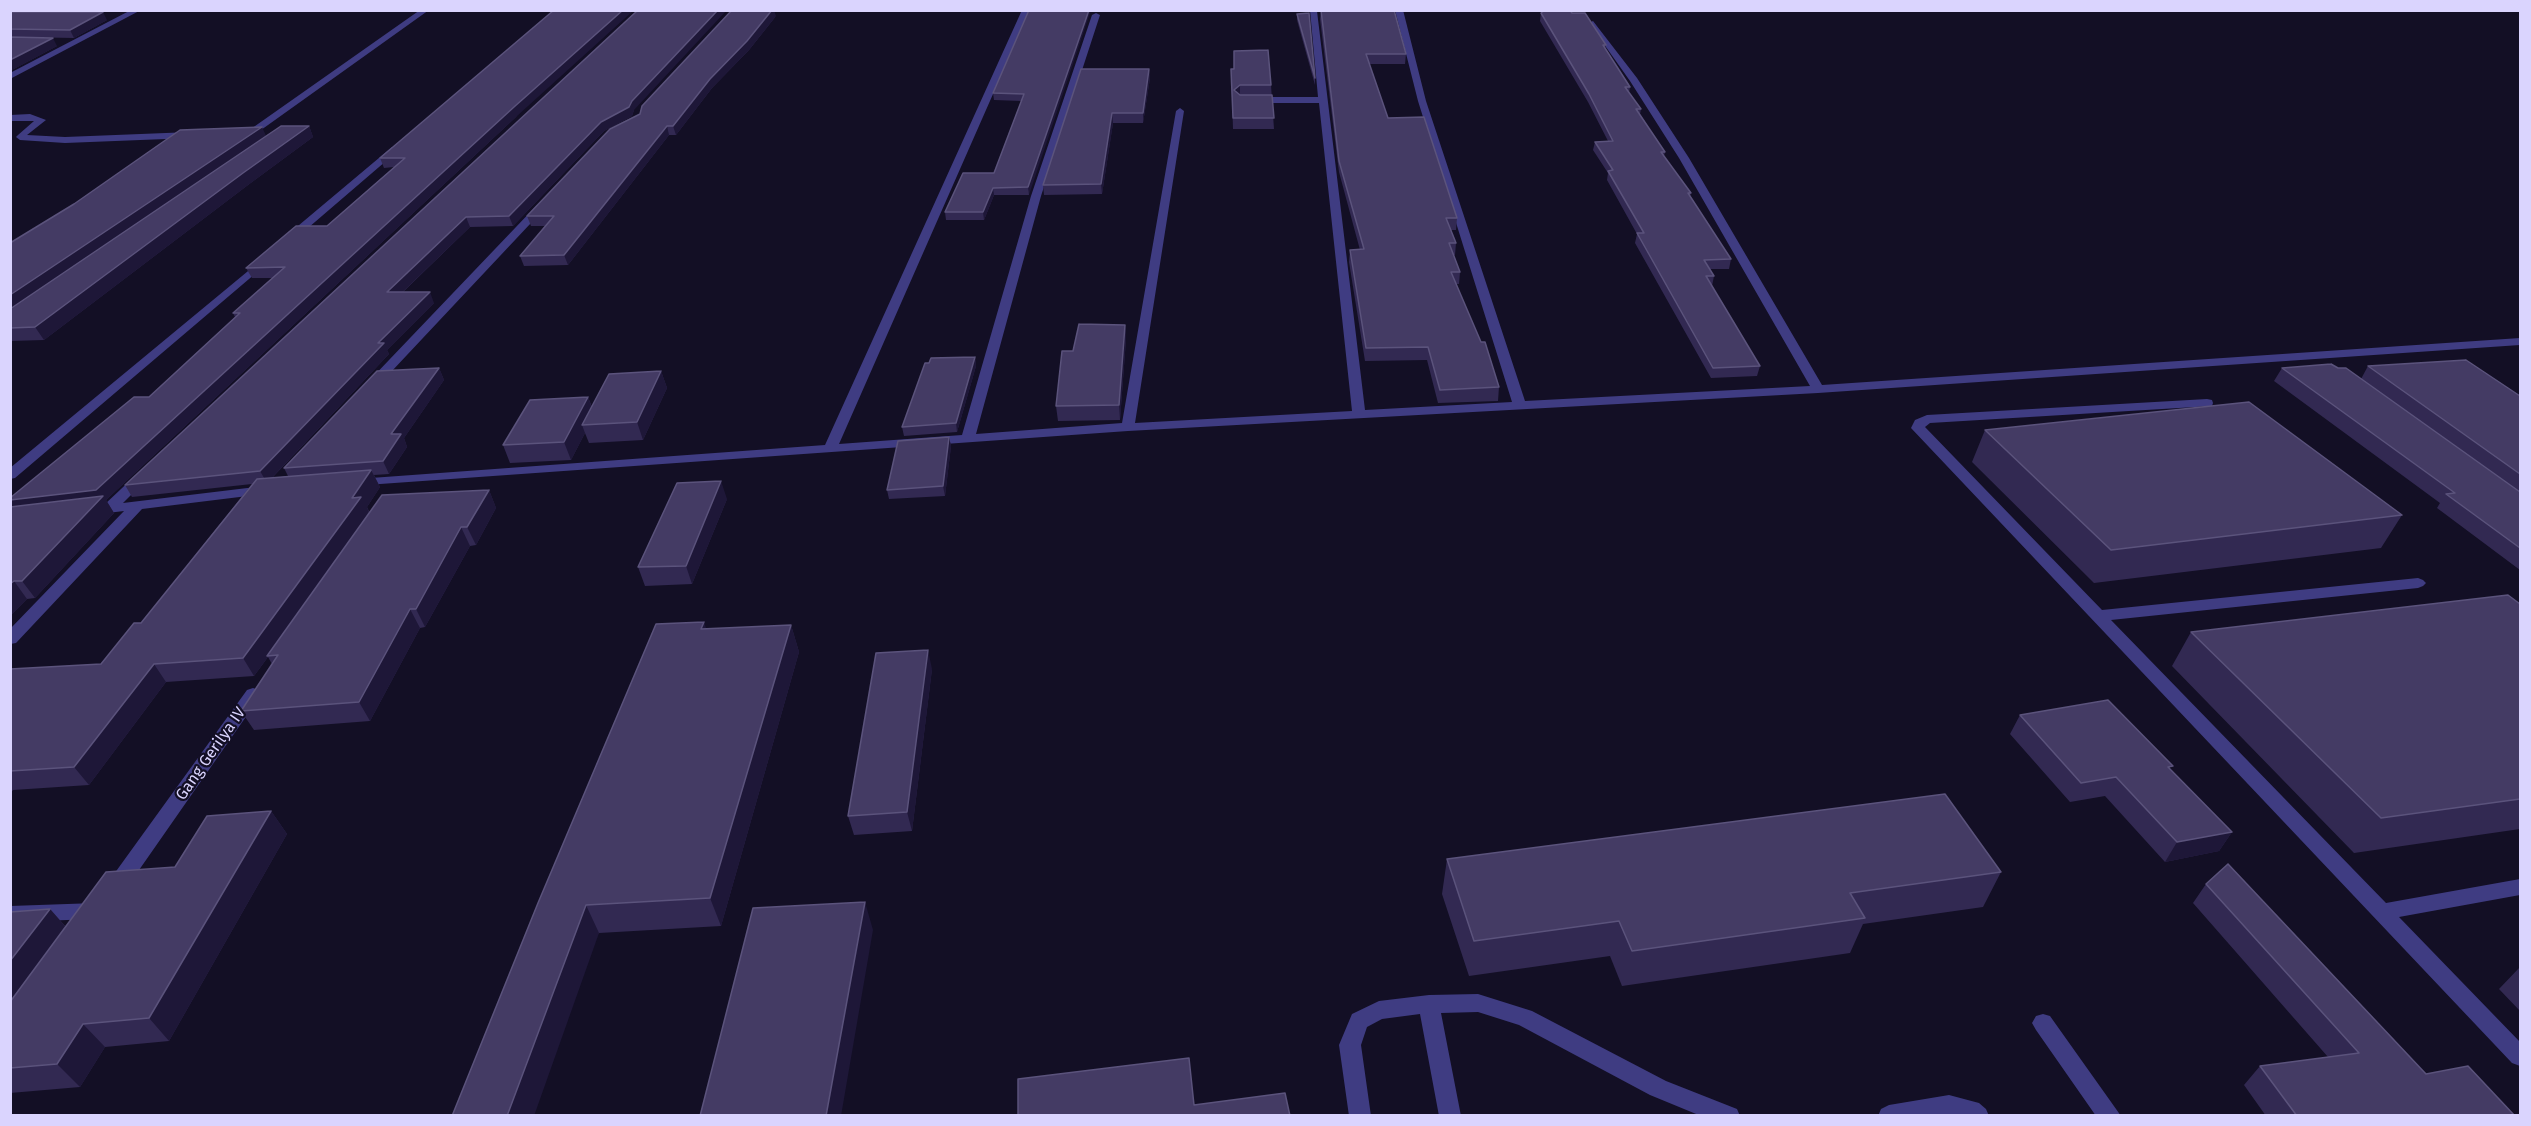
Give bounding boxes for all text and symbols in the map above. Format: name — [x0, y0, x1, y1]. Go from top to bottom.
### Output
street label: Gang Gerilya IV — [172, 704, 250, 804]

